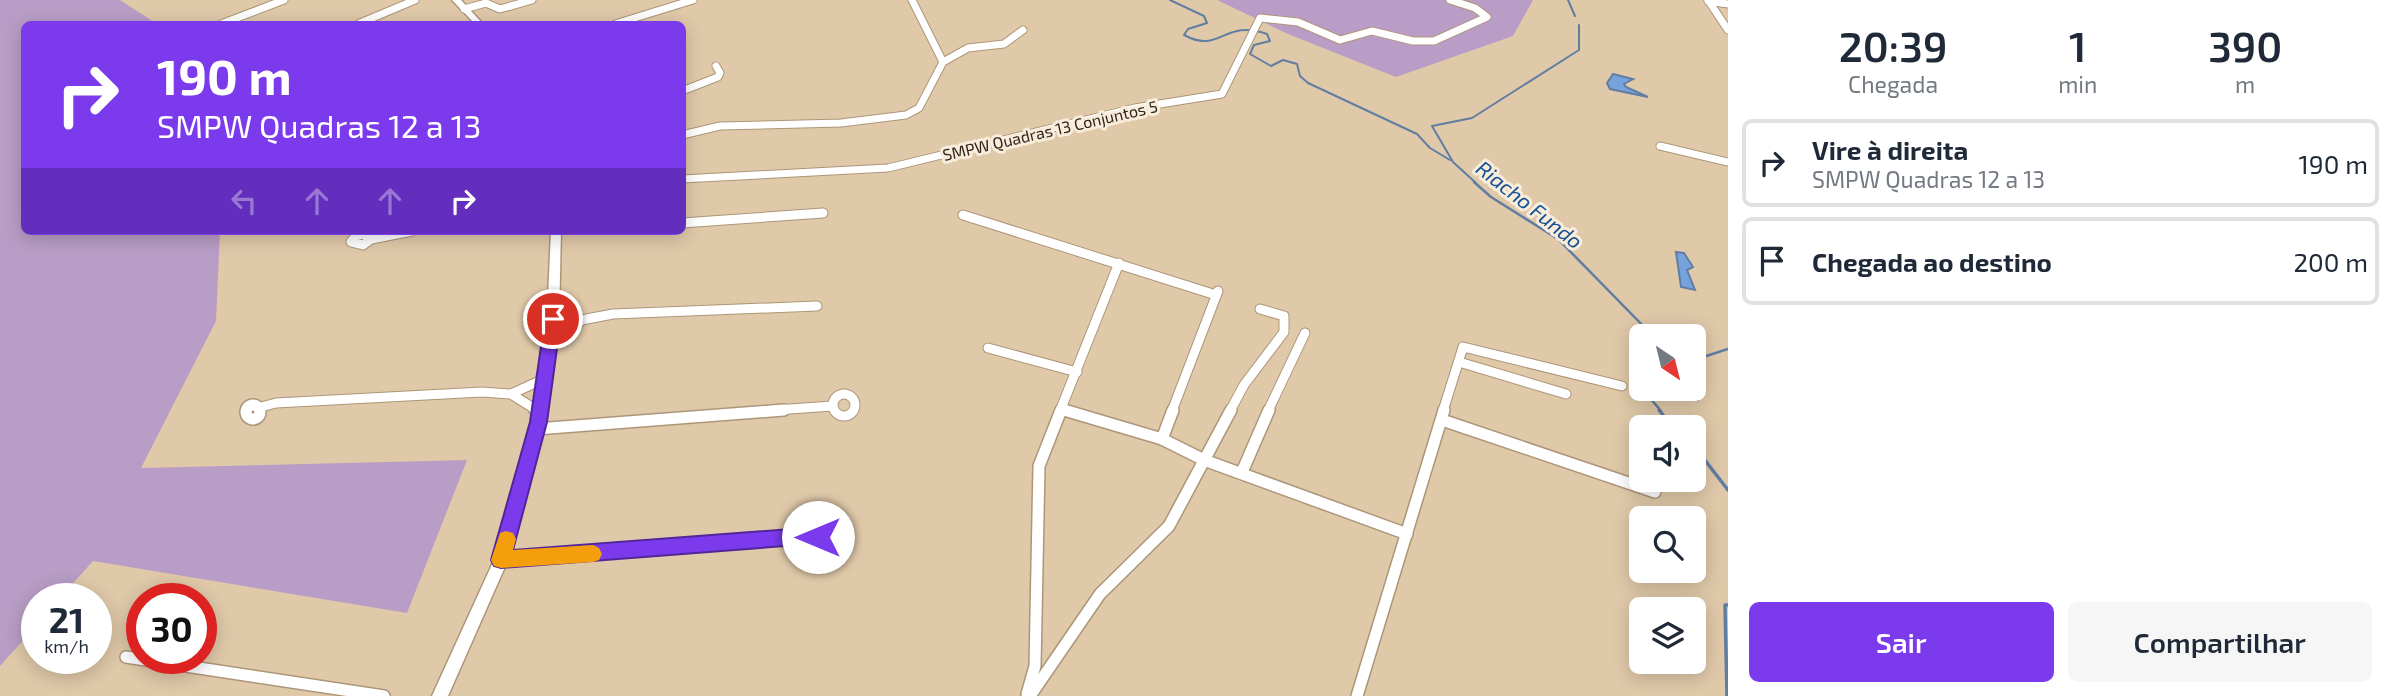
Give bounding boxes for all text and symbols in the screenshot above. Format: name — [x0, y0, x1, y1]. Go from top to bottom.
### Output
text: 20:39 — [1839, 20, 1947, 70]
text: 1 — [2069, 20, 2087, 70]
text: 390 — [2208, 20, 2282, 70]
text: 190 m — [157, 46, 292, 105]
icon: right — [42, 49, 133, 140]
text: Chegada — [1848, 70, 1938, 98]
text: min — [2058, 70, 2097, 98]
text: m — [2235, 70, 2255, 98]
street label: SMPW Quadras 13 Conjuntos 5 — [941, 96, 1159, 165]
text: SMPW Quadras 12 a 13 — [157, 106, 481, 144]
text: Vire à direita — [1812, 134, 1968, 165]
icon: right — [1753, 144, 1791, 182]
text: 190 m — [2299, 148, 2368, 179]
water label: Riacho Fundo — [1472, 155, 1588, 253]
text: SMPW Quadras 12 a 13 — [1812, 165, 2045, 193]
icon: left — [225, 182, 263, 220]
icon: ahead — [298, 182, 336, 220]
icon: ahead — [371, 182, 409, 220]
icon: right — [444, 182, 482, 220]
icon: arrive — [1753, 242, 1791, 280]
text: Chegada ao destino — [1812, 246, 2052, 277]
text: 200 m — [2293, 246, 2368, 277]
pin — [523, 289, 583, 349]
icon: arrive — [534, 300, 572, 338]
north arrow — [1629, 324, 1706, 401]
map controls — [1629, 324, 1706, 674]
button: sound — [1629, 415, 1706, 492]
position arrow — [781, 500, 855, 574]
button: search — [1629, 506, 1706, 583]
speed limit sign: 30 — [126, 583, 217, 674]
button: layers — [1629, 597, 1706, 674]
text: 21 — [49, 598, 84, 640]
button: Sair — [1749, 602, 2054, 682]
button: Compartilhar — [2068, 602, 2372, 682]
text: km/h — [44, 635, 89, 657]

